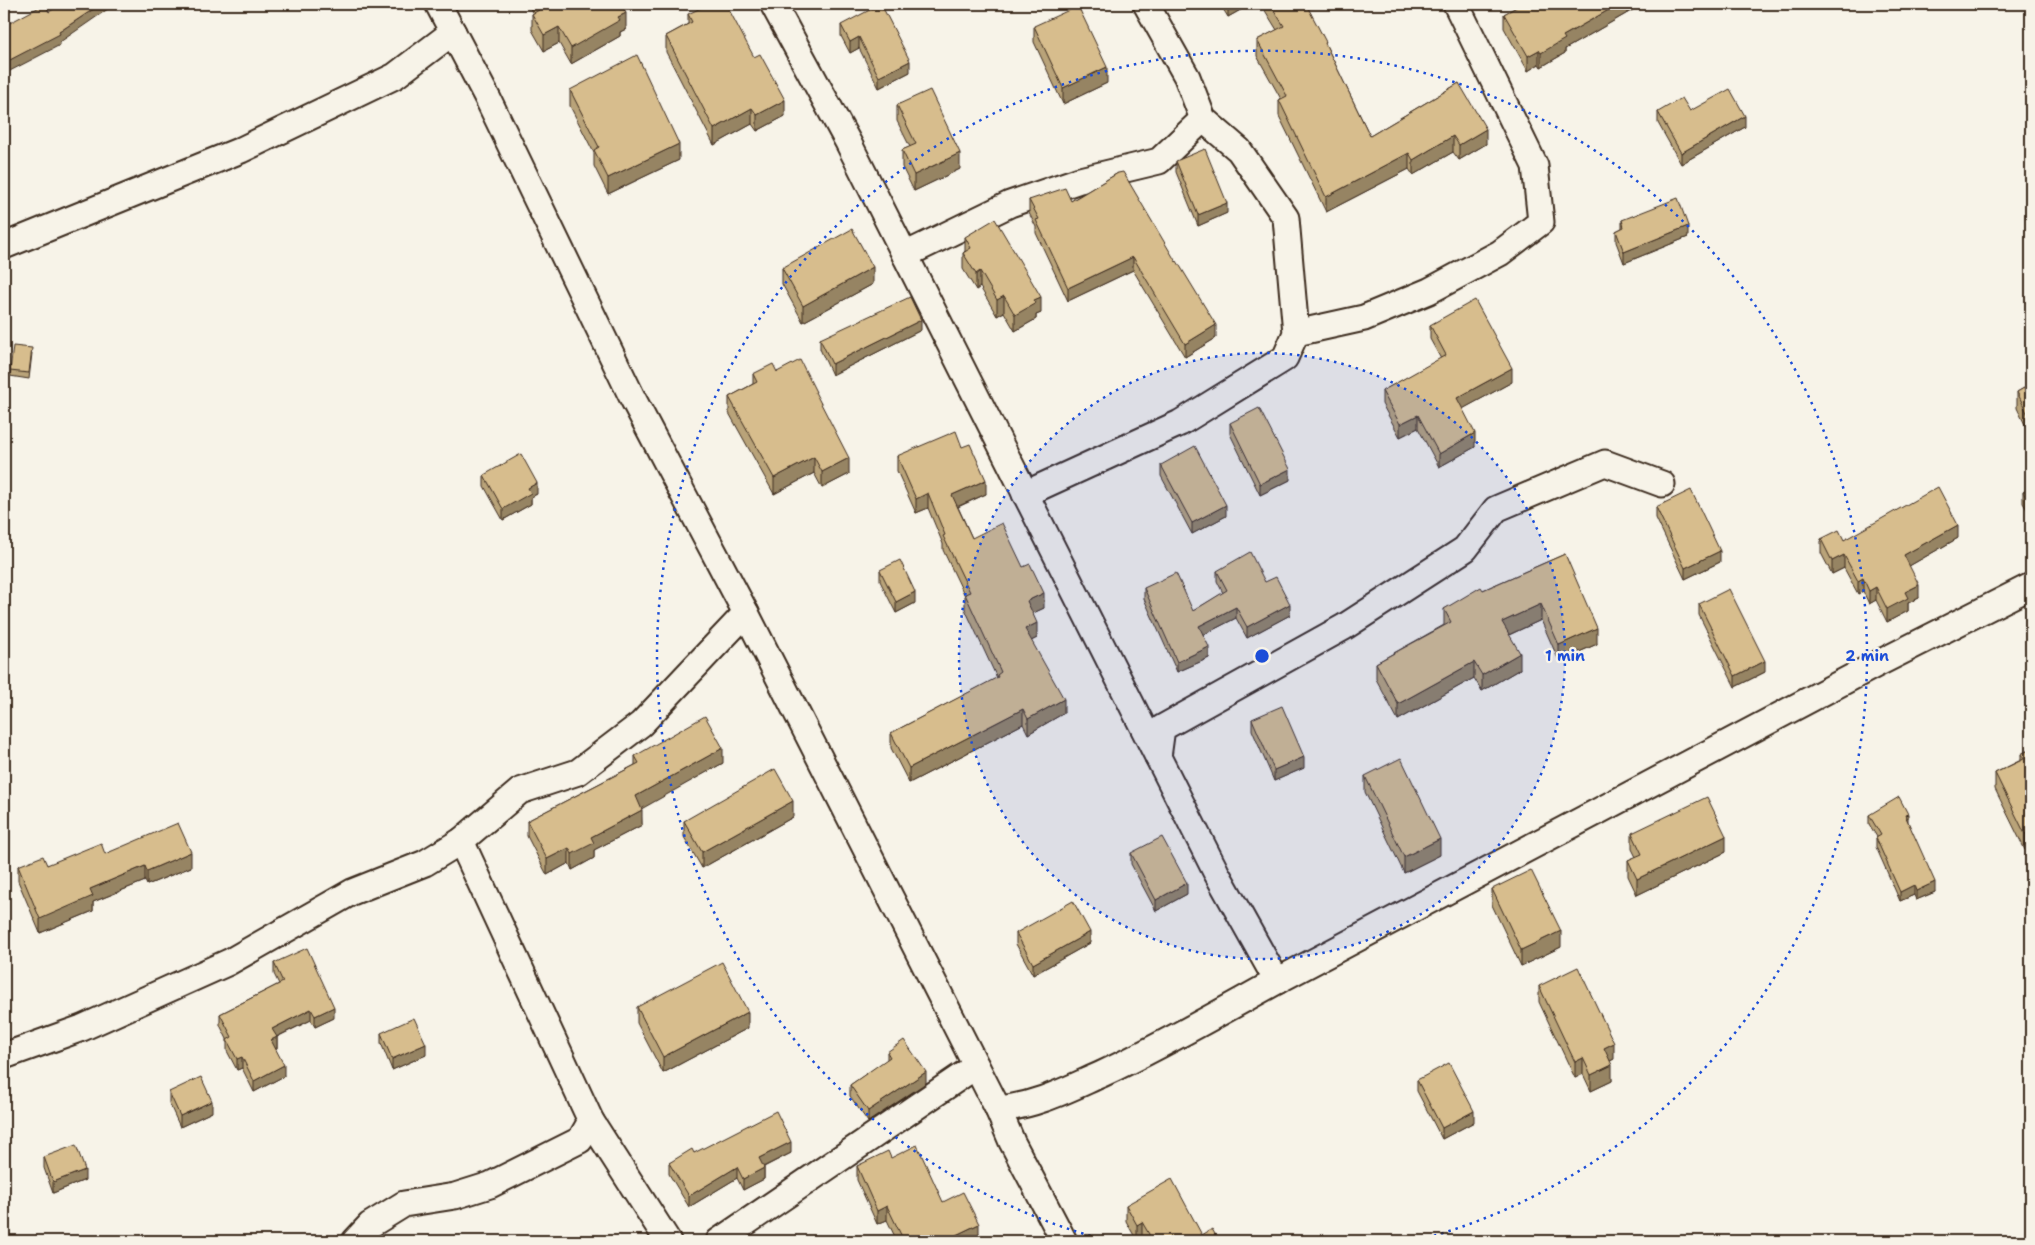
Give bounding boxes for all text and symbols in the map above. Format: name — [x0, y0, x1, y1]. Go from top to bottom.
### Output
text: 1 min — [1545, 646, 1585, 666]
text: 2 min — [1845, 646, 1889, 666]
centre of rings — [1253, 647, 1271, 665]

